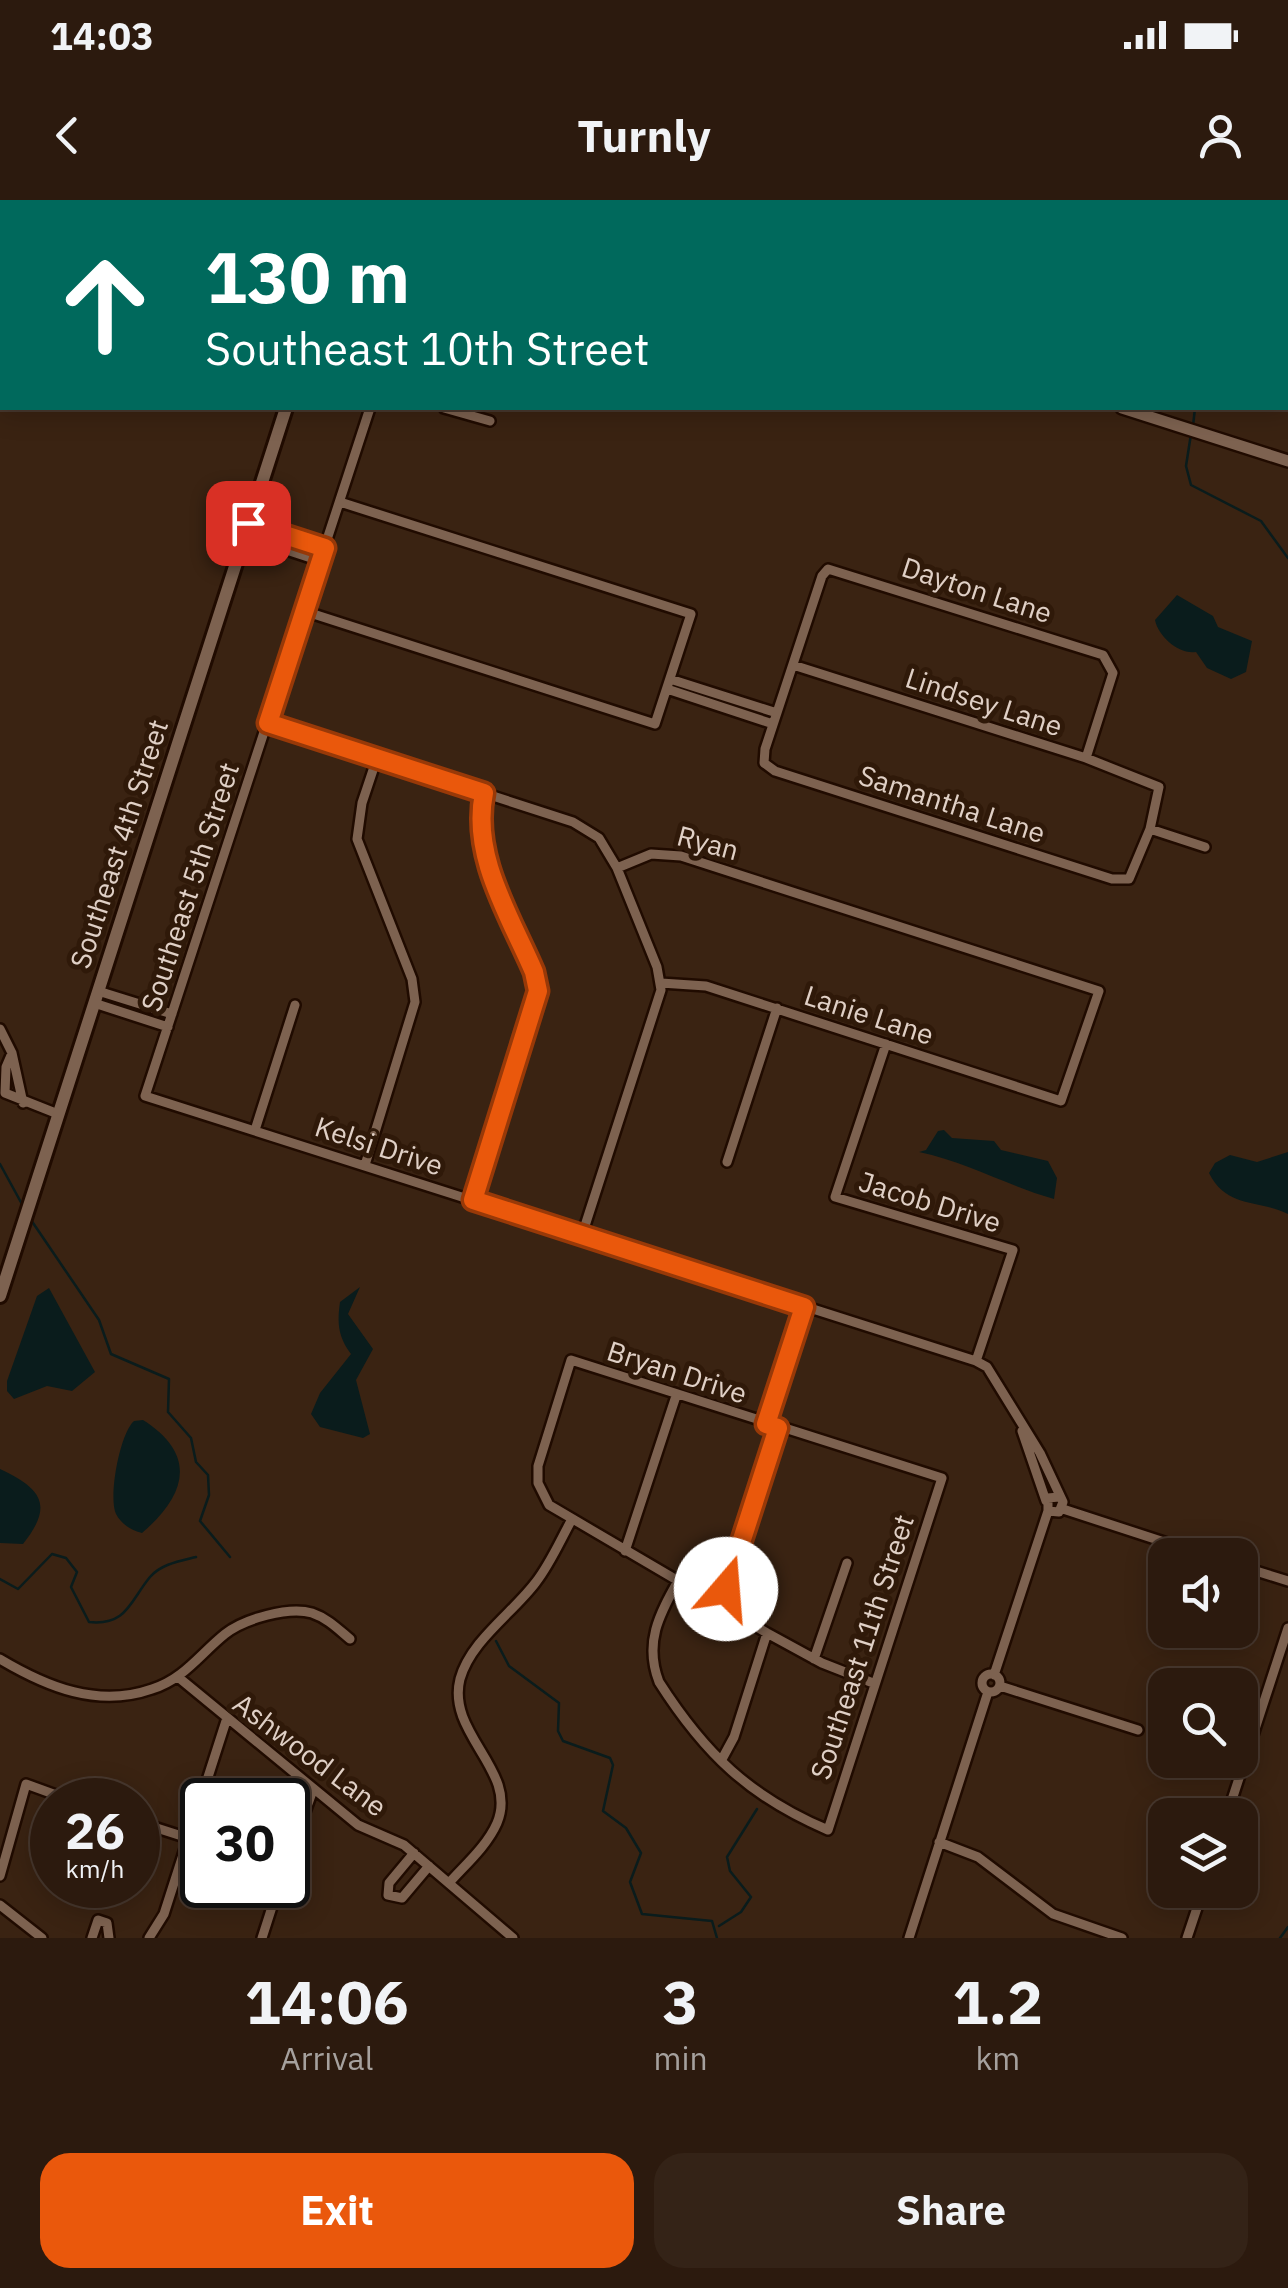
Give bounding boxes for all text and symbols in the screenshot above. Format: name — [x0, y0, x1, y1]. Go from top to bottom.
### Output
text: 14:03 — [50, 11, 154, 60]
text: Turnly — [577, 106, 711, 164]
icon: back — [40, 108, 95, 163]
icon: person — [1193, 108, 1248, 163]
text: 130 m — [205, 231, 410, 322]
icon: ahead — [40, 240, 170, 370]
text: Southeast 10th Street — [205, 319, 649, 377]
pin — [206, 481, 291, 566]
icon: arrive — [221, 496, 276, 551]
street label: Dayton Lane — [897, 548, 1057, 631]
street label: Lindsey Lane — [901, 659, 1067, 744]
street label: Southeast 4th Street — [61, 715, 176, 973]
street label: Samantha Lane — [854, 756, 1050, 851]
street label: Southeast 5th Street — [132, 758, 247, 1016]
street label: Ryan — [673, 817, 743, 868]
street label: Lanie Lane — [800, 976, 939, 1053]
street label: Kelsi Drive — [311, 1107, 448, 1184]
street label: Jacob Drive — [855, 1162, 1006, 1241]
street label: Bryan Drive — [603, 1332, 752, 1412]
street label: Southeast 11th Street — [801, 1510, 922, 1784]
position arrow — [674, 1537, 778, 1641]
map controls — [1148, 1538, 1258, 1908]
button: sound — [1148, 1538, 1258, 1648]
button: search — [1148, 1668, 1258, 1778]
street label: Ashwood Lane — [226, 1685, 395, 1824]
speed limit sign: 30 — [180, 1778, 310, 1908]
text: 26 — [65, 1798, 125, 1863]
button: layers — [1148, 1798, 1258, 1908]
text: km/h — [66, 1852, 124, 1885]
text: 14:06 — [245, 1962, 409, 2041]
text: 3 — [663, 1962, 699, 2041]
text: 1.2 — [953, 1962, 1043, 2041]
text: Arrival — [280, 2037, 373, 2079]
text: min — [654, 2037, 708, 2079]
text: km — [975, 2037, 1020, 2079]
button: Exit — [40, 2153, 634, 2268]
button: Share — [654, 2153, 1248, 2268]

